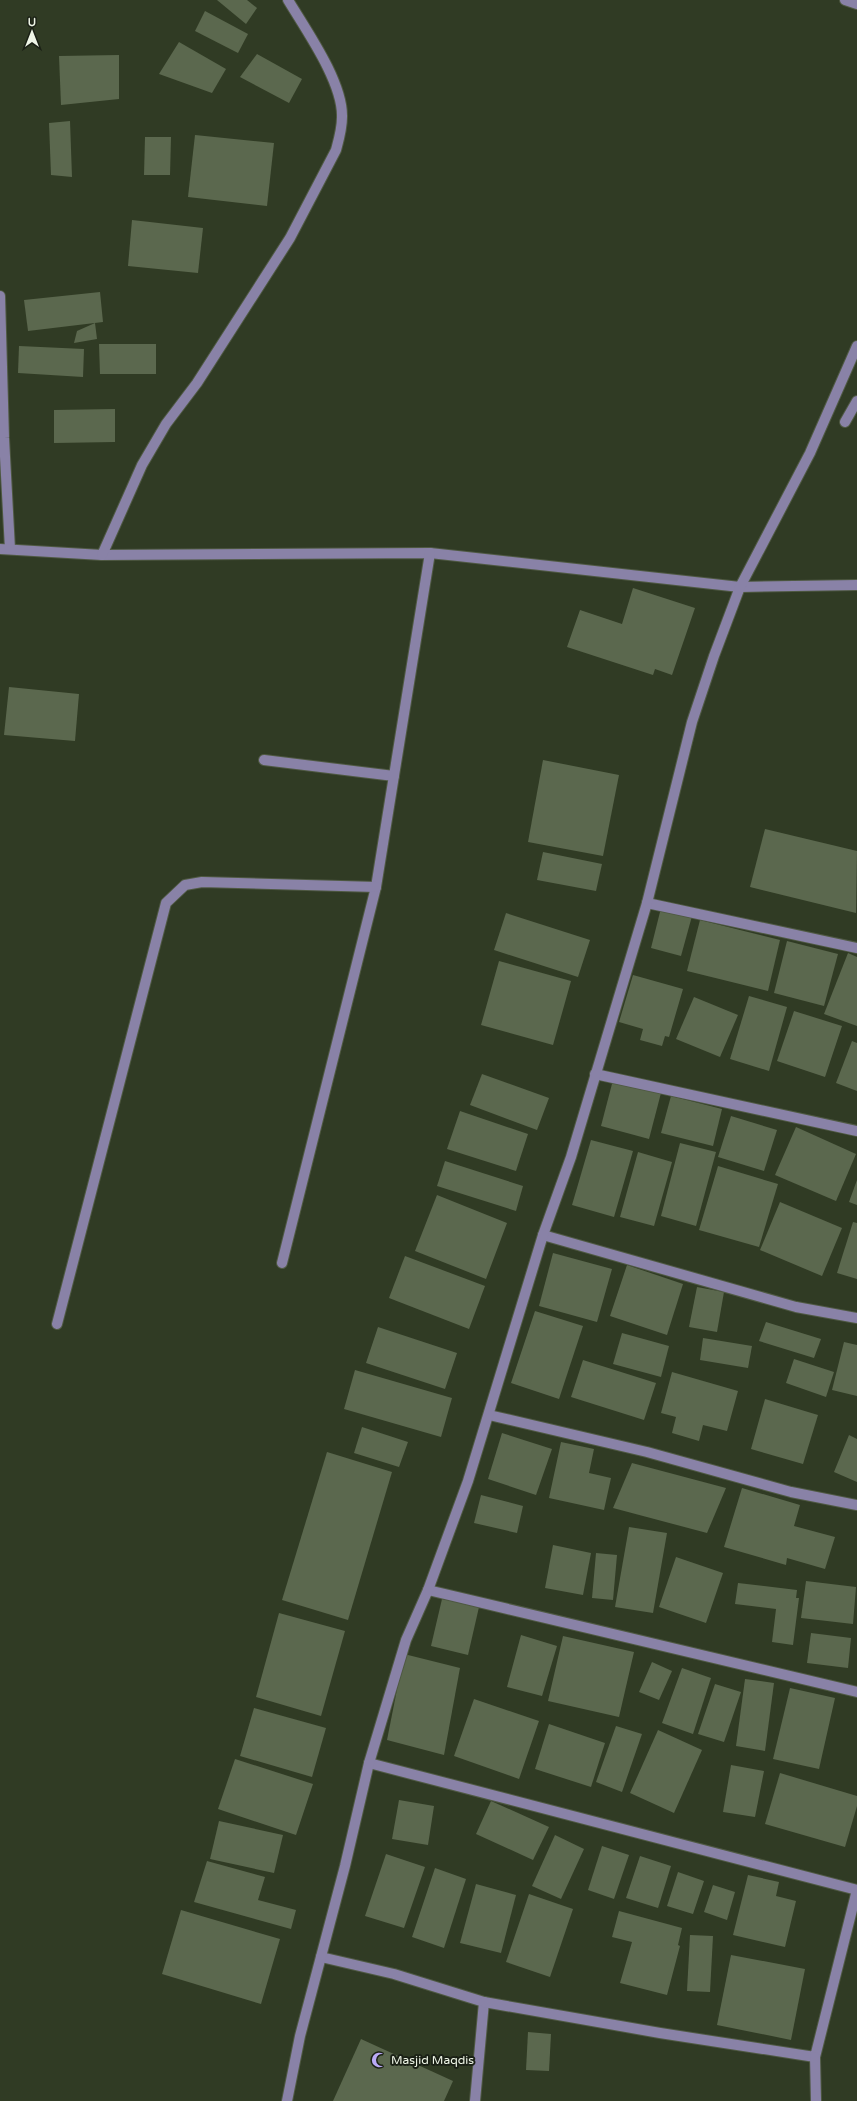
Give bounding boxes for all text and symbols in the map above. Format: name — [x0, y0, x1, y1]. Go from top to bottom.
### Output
north arrow — [12, 12, 52, 52]
text: U — [28, 16, 36, 29]
mosque icon: Masjid Maqdis — [370, 2051, 388, 2069]
place label: Masjid Maqdis — [391, 2053, 474, 2067]

